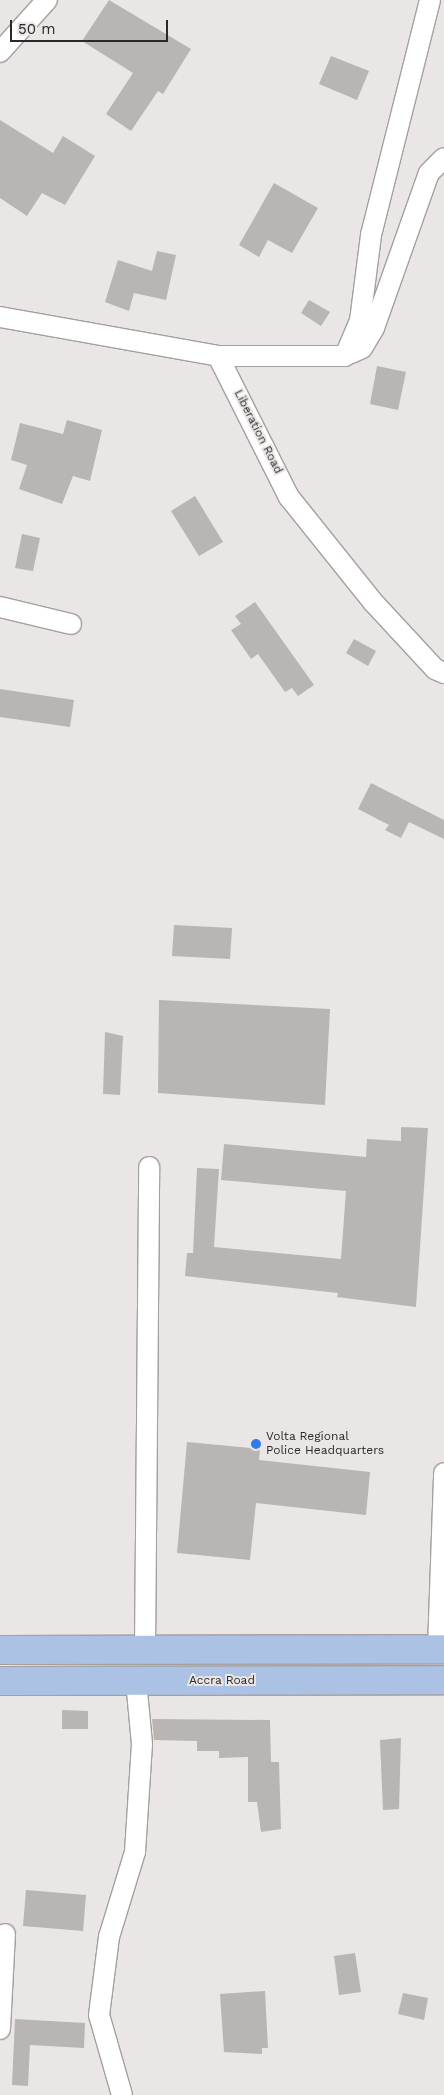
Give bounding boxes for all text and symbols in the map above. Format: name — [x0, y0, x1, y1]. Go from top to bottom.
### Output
scale bar — [12, 10, 170, 42]
text: 50 m — [18, 20, 55, 38]
street label: Liberation Road — [231, 388, 285, 476]
place label: Volta Regional Police Headquarters — [266, 1430, 384, 1458]
marker: Volta Regional Police Headquarters — [250, 1438, 262, 1450]
street label: Accra Road — [189, 1674, 255, 1688]

